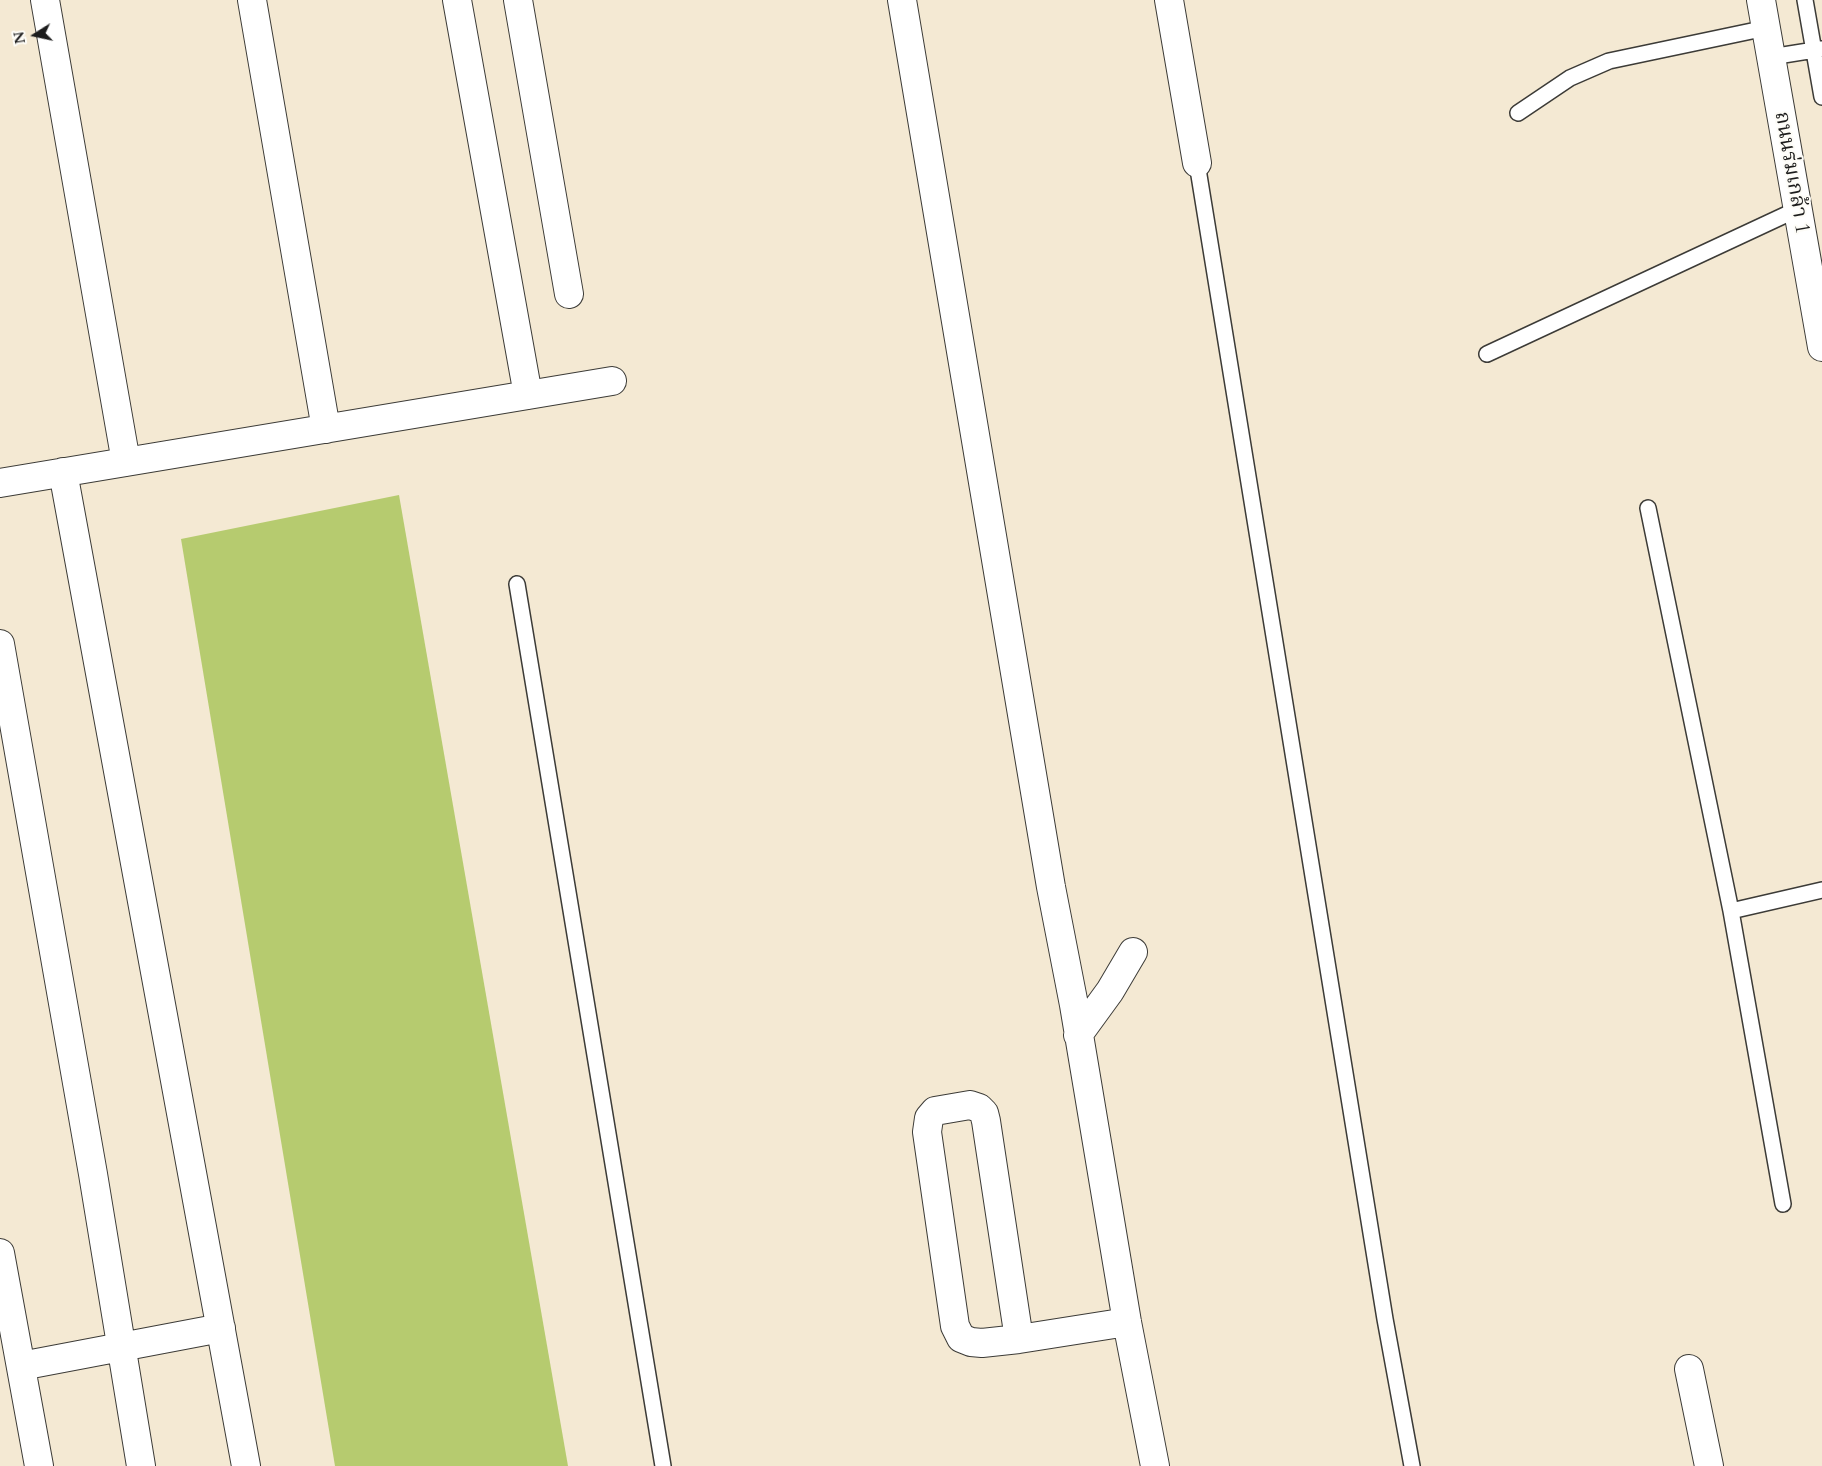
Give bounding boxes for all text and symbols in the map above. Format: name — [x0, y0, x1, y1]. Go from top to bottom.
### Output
north arrow — [10, 10, 60, 60]
text: N — [9, 30, 30, 45]
street label: ถนนร่มเกล้า 1 — [1768, 110, 1814, 236]

